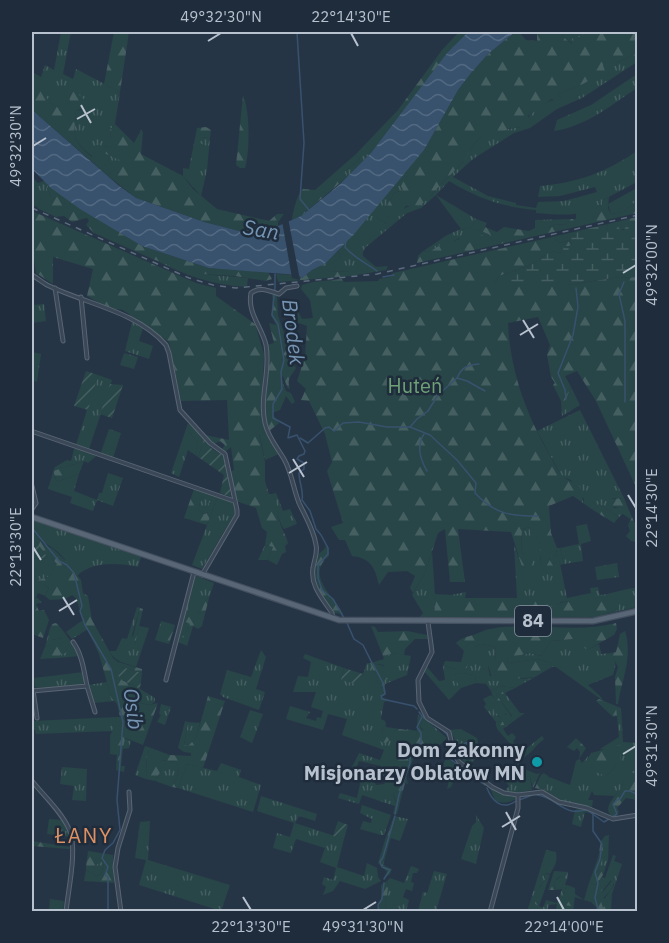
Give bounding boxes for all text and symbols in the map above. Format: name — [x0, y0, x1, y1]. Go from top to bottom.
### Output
text: 49°32'30"N — [180, 7, 262, 26]
text: 22°14'30"E — [311, 7, 391, 26]
text: 49°32'30"N — [6, 105, 25, 187]
water label: San — [241, 212, 281, 246]
text: 49°32'00"N — [642, 224, 661, 306]
water label: Brodek — [276, 297, 312, 367]
park label: Huteń — [388, 372, 442, 399]
text: 22°14'30"E — [642, 468, 661, 548]
text: 22°13'30"E — [6, 507, 25, 587]
road number: 84 — [515, 606, 551, 636]
water label: Osib — [118, 686, 150, 731]
text: 49°31'30"N — [642, 705, 661, 787]
place label: Dom Zakonny Misjonarzy Oblatów MN — [304, 736, 525, 786]
marker: Dom Zakonny Misjonarzy Oblatów MN — [530, 755, 544, 769]
district label: ŁANY — [54, 821, 113, 849]
text: 22°13'30"E — [211, 917, 291, 936]
text: 49°31'30"N — [322, 917, 404, 936]
text: 22°14'00"E — [524, 917, 604, 936]

